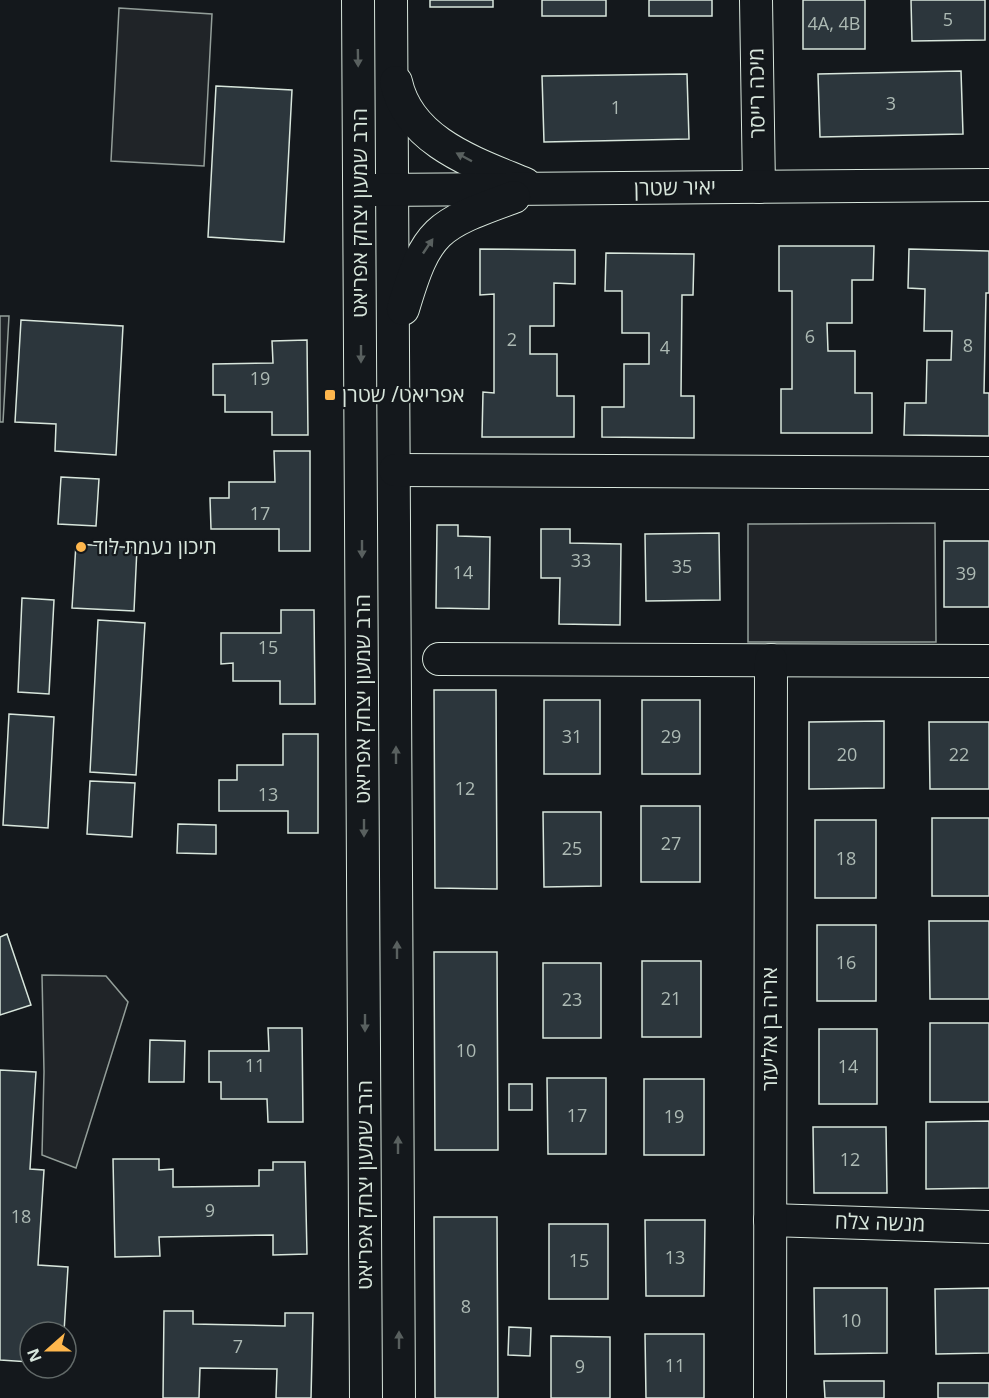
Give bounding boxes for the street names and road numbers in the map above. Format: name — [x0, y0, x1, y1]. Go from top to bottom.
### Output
street label: מיכה רייסר — [741, 48, 771, 139]
street label: הרב שמעון יצחק אפריאט — [345, 108, 373, 318]
street label: יאיר שטרן — [634, 172, 716, 202]
street label: הרב שמעון יצחק אפריאט — [348, 594, 376, 804]
street label: אריה בן אליעזר — [755, 967, 783, 1091]
street label: הרב שמעון יצחק אפריאט — [350, 1080, 378, 1290]
street label: מנשה צלח — [834, 1206, 926, 1238]

